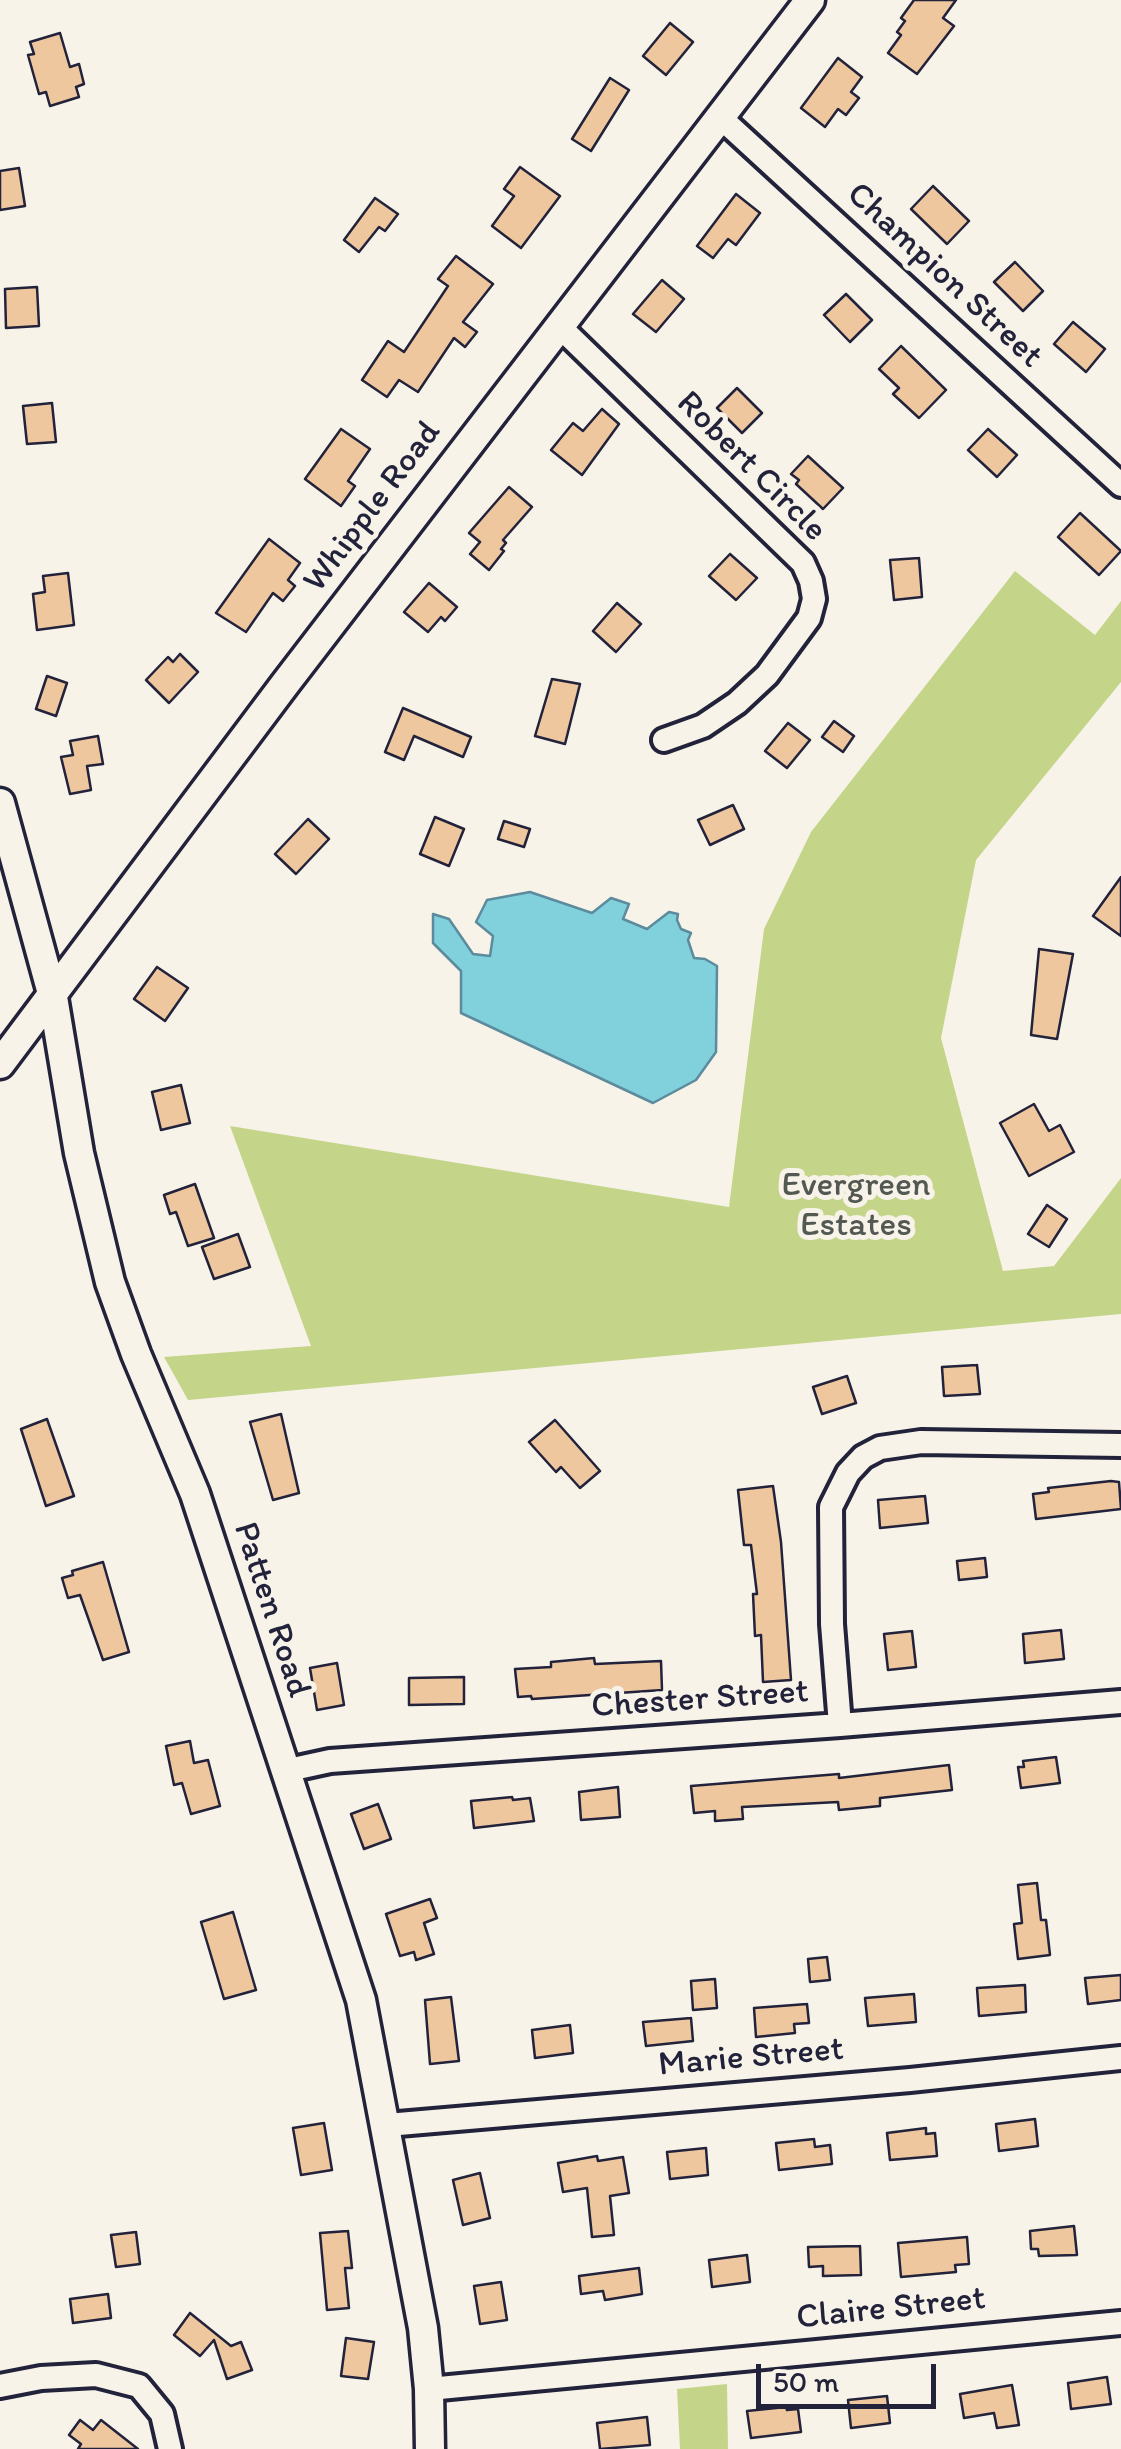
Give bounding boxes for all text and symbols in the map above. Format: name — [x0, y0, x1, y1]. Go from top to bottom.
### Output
street label: Champion Street — [837, 174, 1051, 378]
street label: Robert Circle — [667, 383, 835, 551]
street label: Whipple Road — [295, 413, 451, 601]
park label: Evergreen Estates — [781, 1165, 931, 1247]
street label: Patten Road — [223, 1517, 319, 1703]
street label: Chester Street — [590, 1671, 810, 1729]
street label: Marie Street — [657, 2029, 845, 2087]
street label: Claire Street — [794, 2278, 988, 2340]
scale bar — [761, 2344, 941, 2406]
text: 50 m — [773, 2363, 839, 2400]

